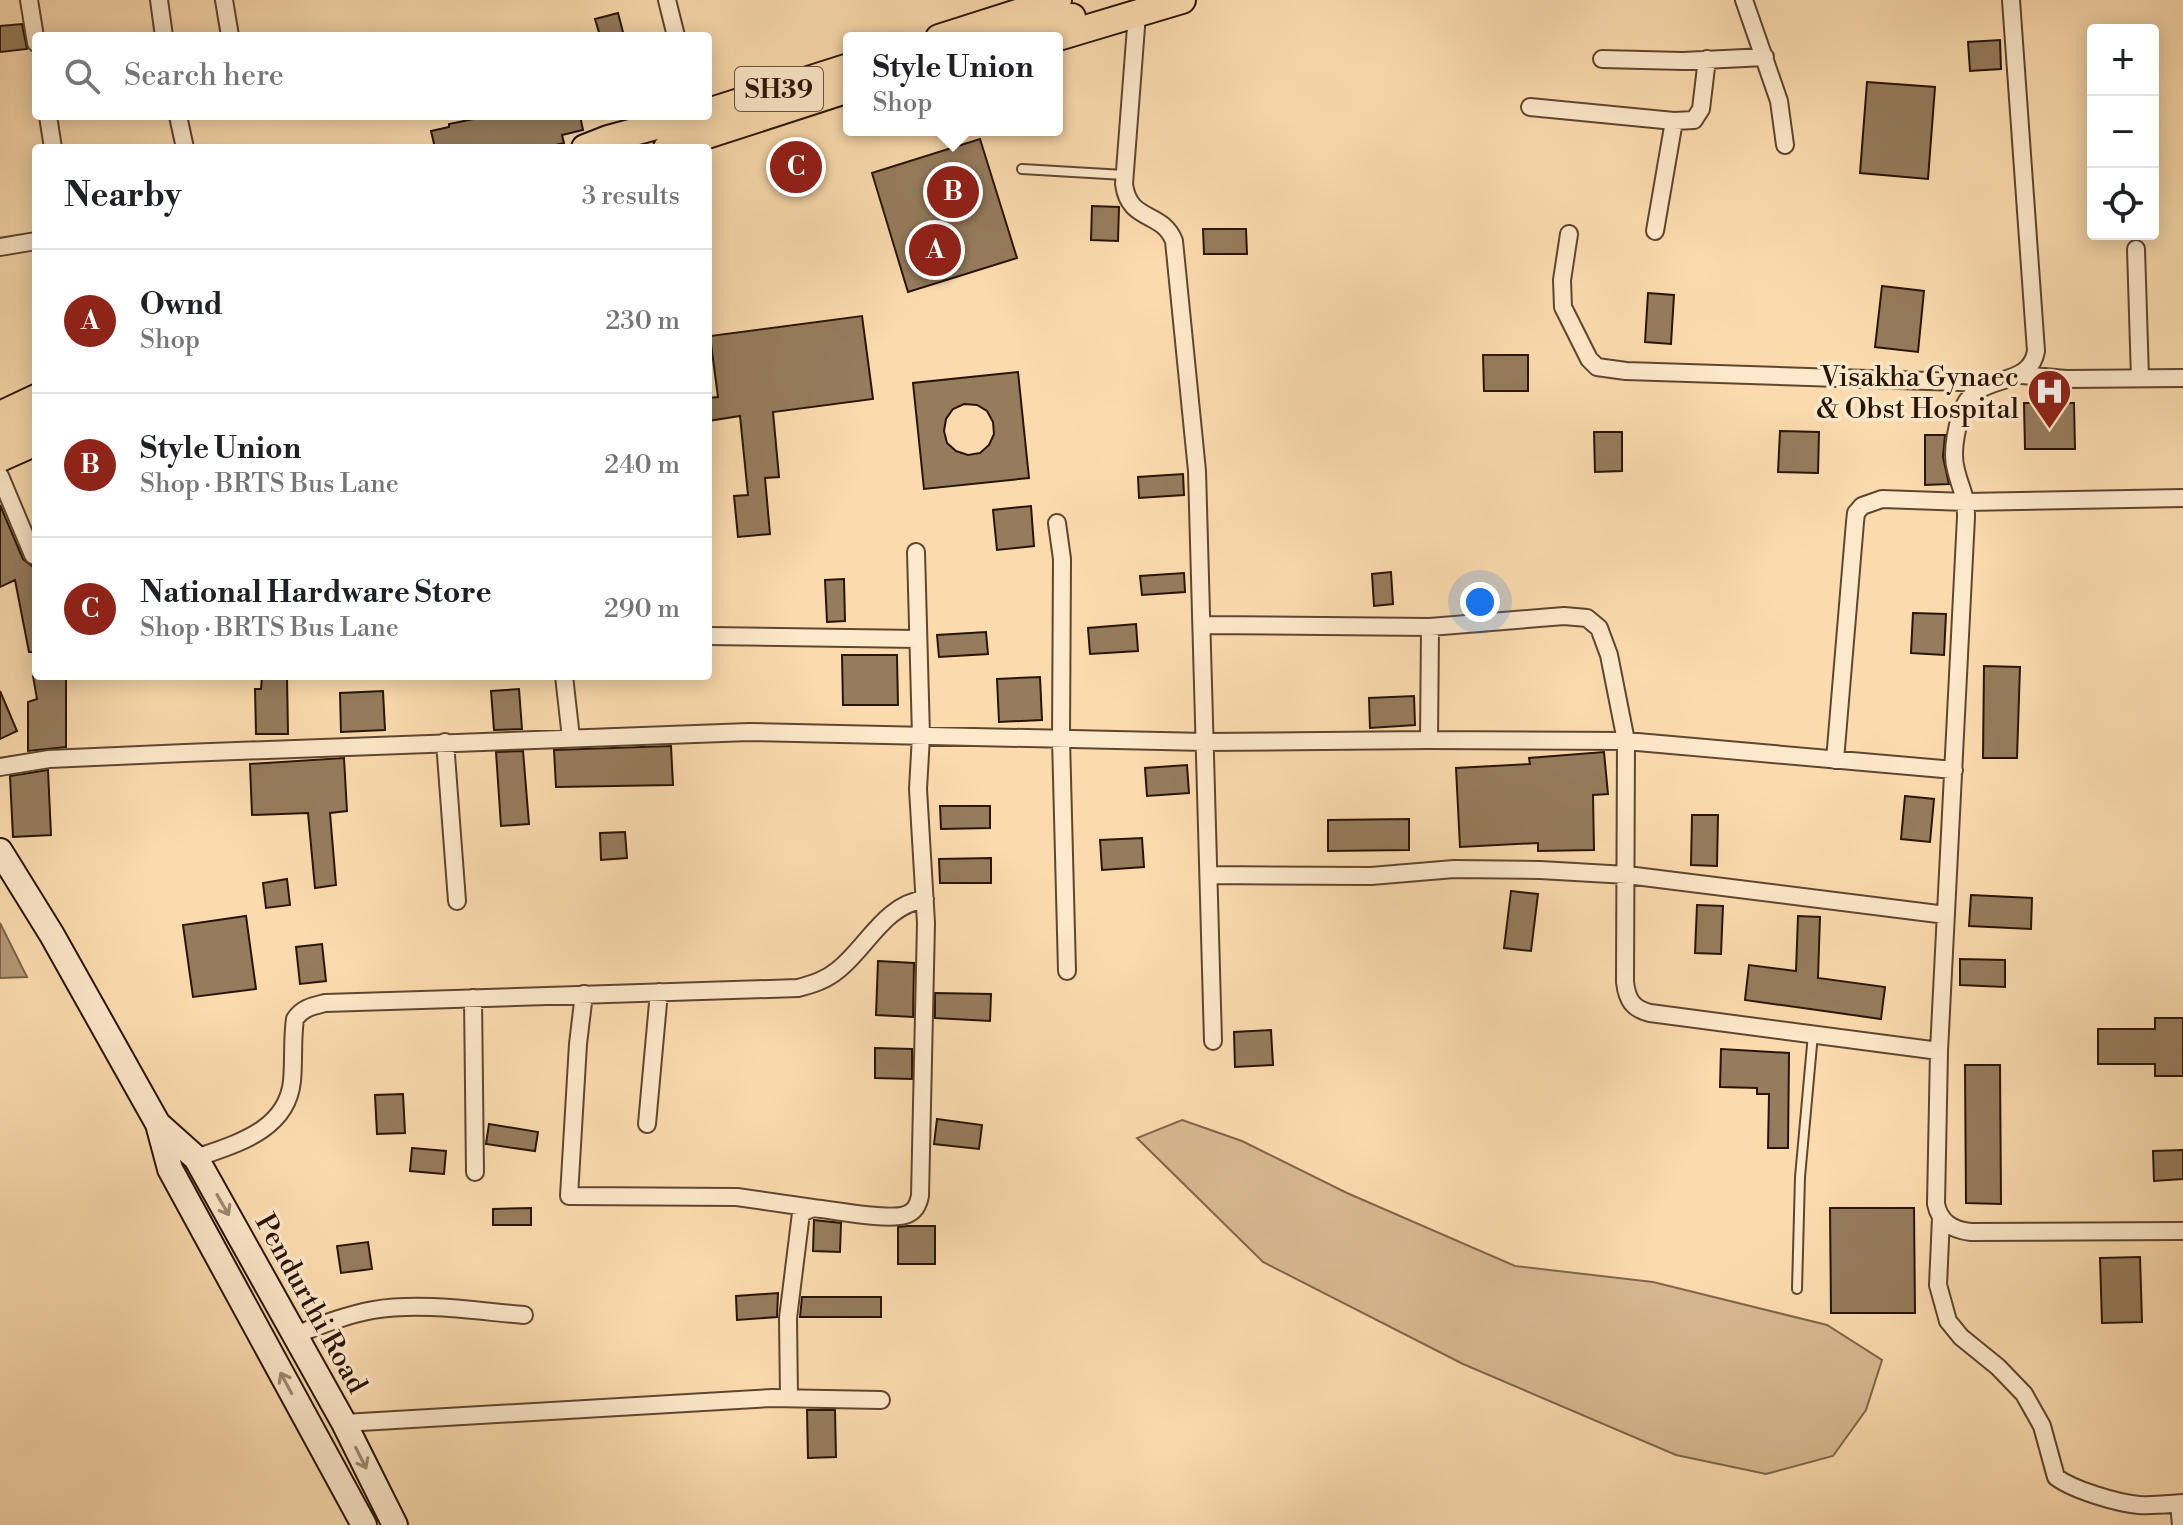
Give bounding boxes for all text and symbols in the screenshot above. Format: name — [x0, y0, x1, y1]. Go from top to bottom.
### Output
map controls — [2087, 24, 2159, 240]
button: + — [2087, 24, 2159, 96]
search box — [32, 32, 712, 120]
popup — [843, 32, 1063, 136]
text: Style Union — [872, 49, 1034, 87]
icon: search — [60, 54, 104, 98]
text: Search here — [124, 57, 284, 95]
road number: SH39 — [735, 67, 823, 111]
text: Shop — [872, 87, 932, 119]
button: − — [2087, 96, 2159, 168]
pin: C — [770, 137, 822, 197]
pin: B — [927, 162, 979, 222]
button: locate — [2087, 168, 2159, 240]
text: Nearby — [64, 175, 182, 217]
text: 3 results — [582, 180, 680, 212]
pin: A — [909, 220, 961, 280]
text: Ownd — [140, 286, 223, 324]
text: A — [81, 305, 99, 337]
text: 230 m — [605, 305, 680, 337]
text: Shop — [140, 324, 200, 356]
place label: Visakha Gynaec & Obst Hospital — [1816, 360, 2019, 427]
hospital icon: Visakha Gynaec & Obst Hospital — [2026, 368, 2074, 431]
text: Style Union — [140, 430, 301, 468]
text: B — [80, 449, 100, 481]
text: 240 m — [604, 449, 680, 481]
text: Shop · BRTS Bus Lane — [140, 468, 399, 500]
text: National Hardware Store — [140, 574, 492, 612]
your location — [1460, 582, 1500, 622]
text: C — [81, 593, 99, 625]
text: 290 m — [604, 593, 680, 625]
text: Shop · BRTS Bus Lane — [140, 612, 399, 644]
one-way arrow — [215, 1193, 231, 1216]
street label: Pendurthi Road — [247, 1208, 374, 1400]
one-way arrow — [277, 1372, 293, 1395]
one-way arrow — [354, 1445, 370, 1469]

